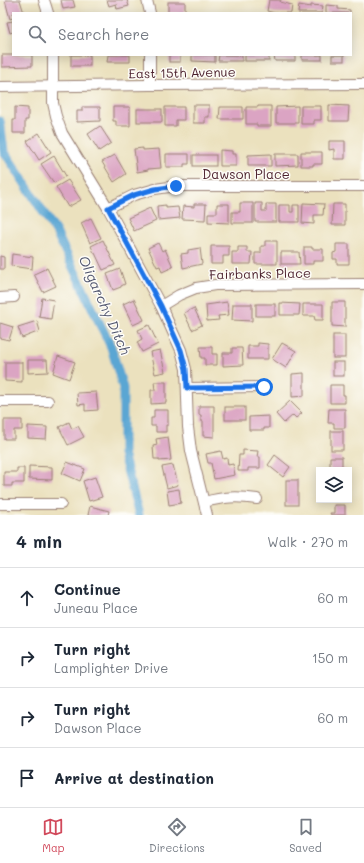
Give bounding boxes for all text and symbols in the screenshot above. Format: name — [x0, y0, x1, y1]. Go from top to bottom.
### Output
search box — [12, 12, 352, 56]
icon: search — [26, 23, 48, 45]
text: Search here — [58, 24, 149, 44]
street label: East 15th Avenue — [128, 63, 236, 81]
street label: Dawson Place — [202, 165, 290, 182]
route end — [167, 177, 185, 195]
water label: Oligarchy Ditch — [75, 252, 135, 358]
street label: Fairbanks Place — [209, 264, 311, 282]
route start — [255, 378, 273, 396]
map controls — [316, 467, 352, 503]
button: layers — [316, 467, 352, 503]
text: 4 min — [16, 530, 62, 552]
text: Walk · 270 m — [267, 533, 348, 550]
text: Continue — [54, 579, 121, 599]
icon: ahead — [16, 587, 38, 609]
text: 60 m — [318, 589, 348, 606]
text: Juneau Place — [54, 599, 138, 616]
text: Turn right — [54, 639, 131, 659]
icon: right — [16, 647, 38, 669]
text: 150 m — [312, 649, 348, 666]
text: Lamplighter Drive — [54, 659, 168, 676]
text: Turn right — [54, 699, 131, 719]
icon: right — [16, 707, 38, 729]
text: 60 m — [318, 709, 348, 726]
text: Dawson Place — [54, 719, 142, 736]
icon: arrive — [16, 767, 38, 789]
text: Arrive at destination — [54, 768, 214, 788]
tab: Map — [42, 816, 65, 855]
tab: Directions — [149, 816, 205, 855]
tab: Saved — [289, 816, 322, 855]

